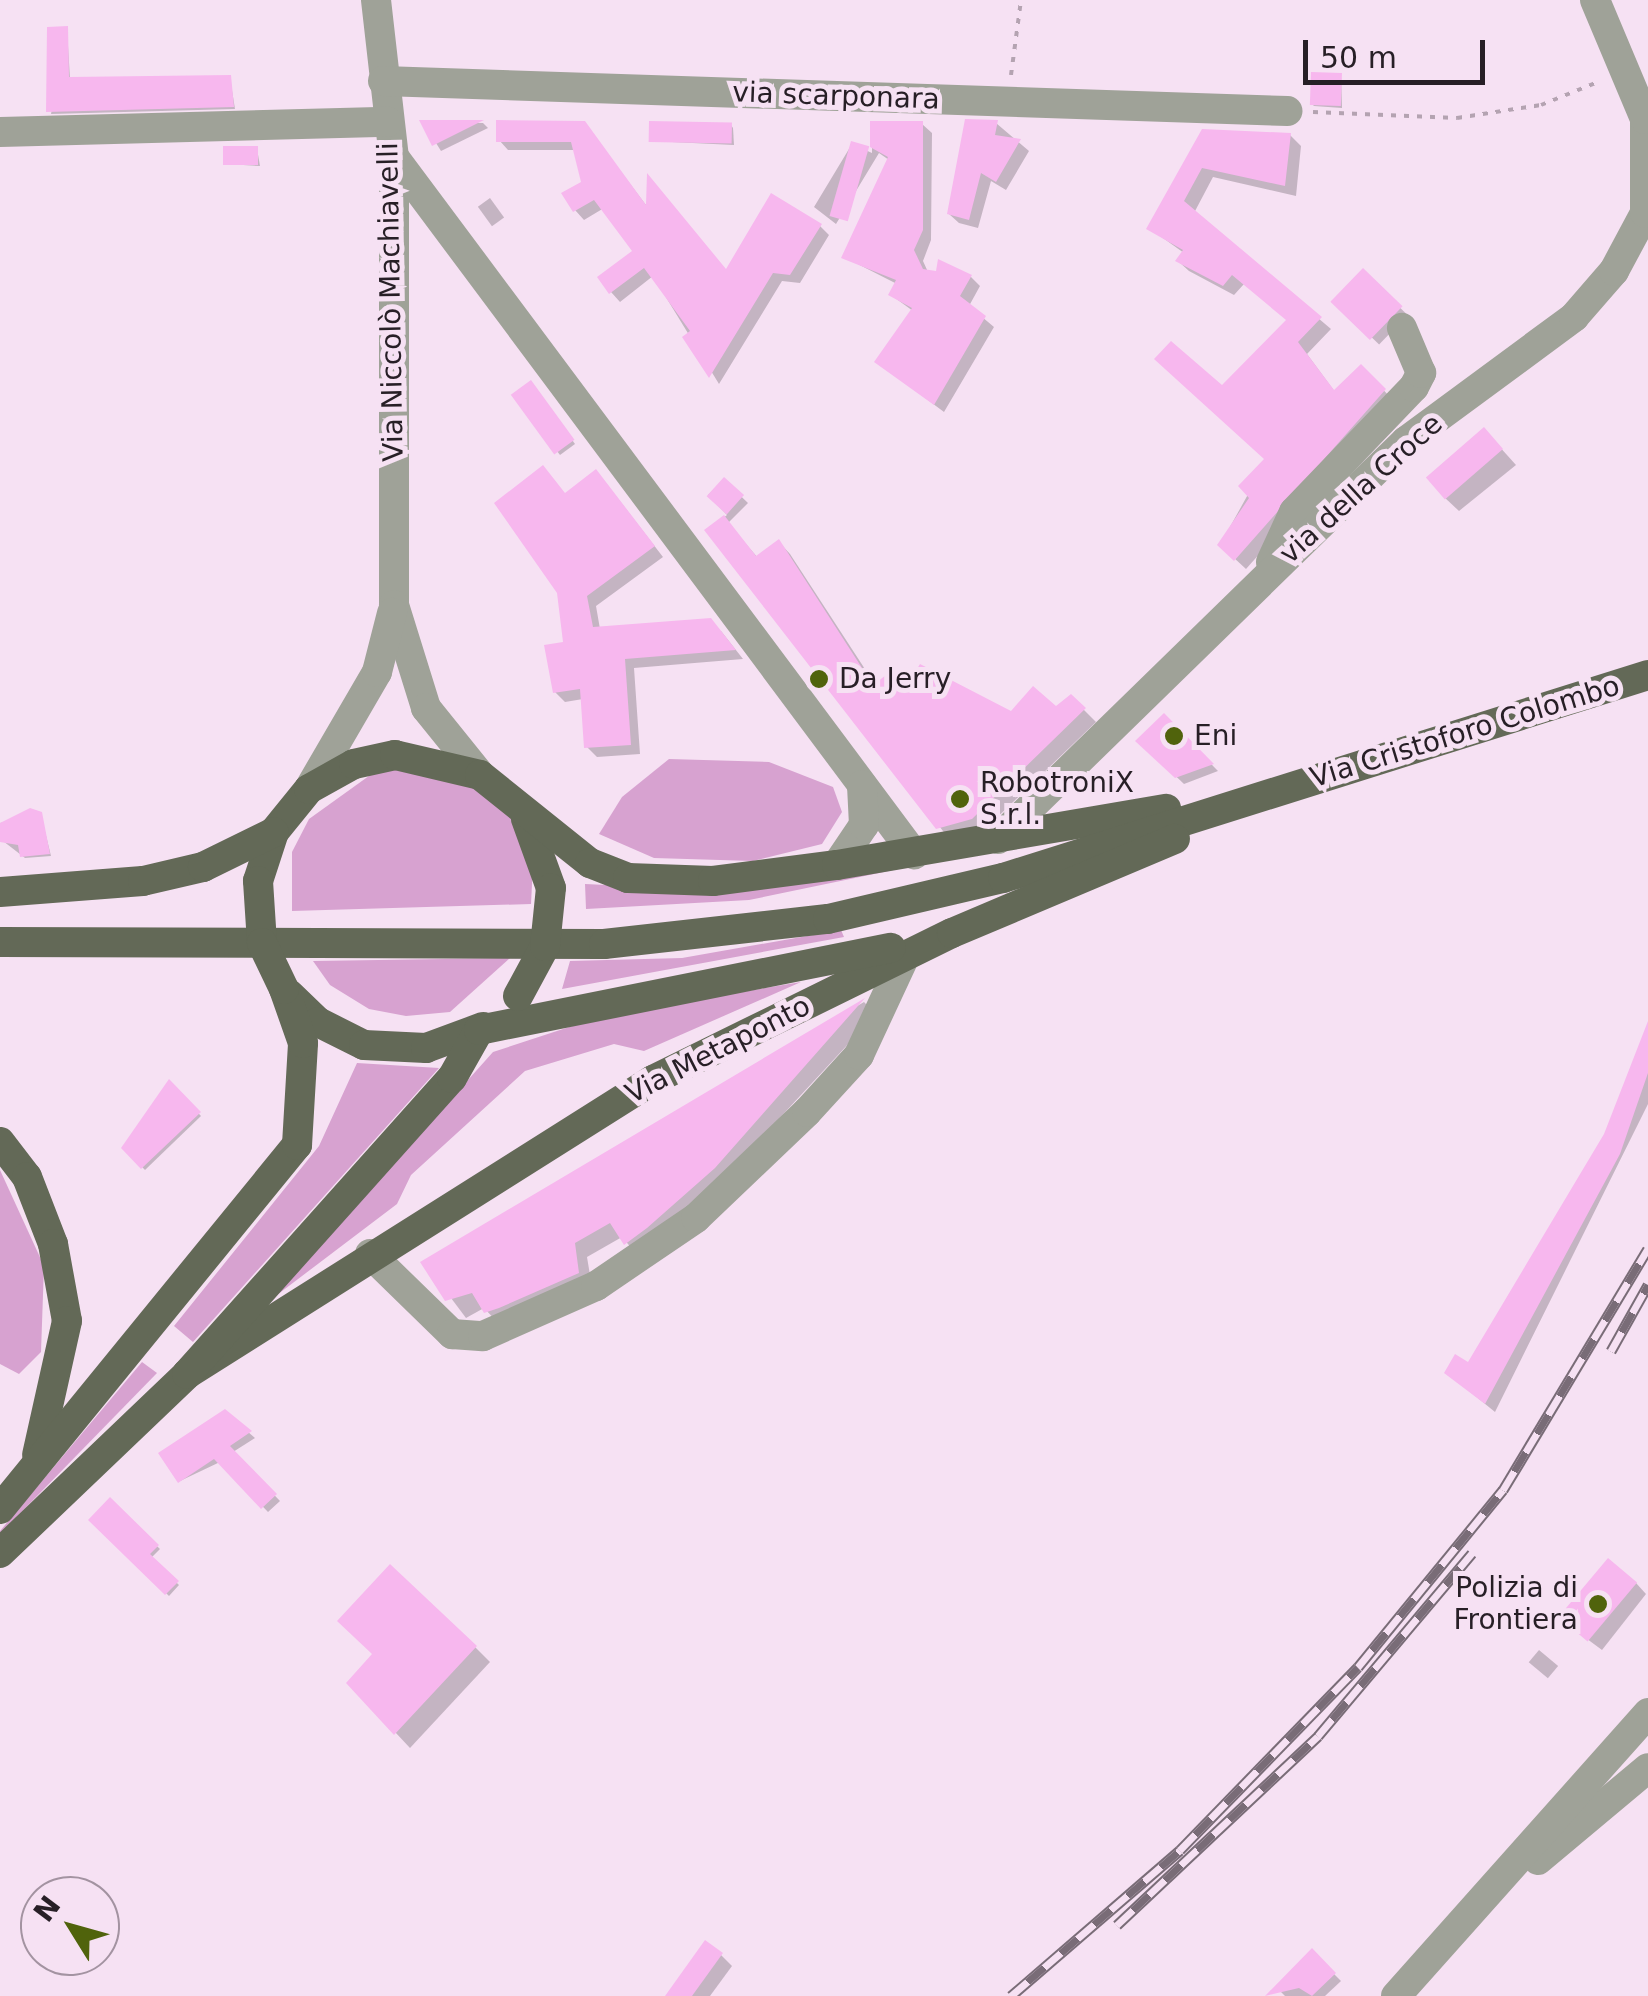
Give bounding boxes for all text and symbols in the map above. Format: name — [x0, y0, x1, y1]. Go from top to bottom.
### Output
scale bar — [1308, 20, 1490, 82]
text: 50 m — [1320, 40, 1397, 75]
street label: via scarponara — [732, 76, 940, 116]
street label: Via Niccolò Machiavelli — [371, 142, 411, 462]
street label: via della Croce — [1273, 407, 1449, 571]
place label: Da Jerry — [839, 662, 951, 696]
marker: Da Jerry — [808, 668, 830, 690]
street label: Via Cristoforo Colombo — [1306, 669, 1624, 795]
place label: Eni — [1194, 719, 1237, 753]
marker: Eni — [1163, 725, 1185, 747]
place label: RobotroniX S.r.l. — [980, 766, 1134, 832]
marker: RobotroniX S.r.l. — [949, 788, 971, 810]
street label: Via Metaponto — [620, 989, 816, 1111]
place label: Polizia di Frontiera — [1454, 1571, 1578, 1637]
marker: Polizia di Frontiera — [1587, 1593, 1609, 1615]
north arrow — [20, 1876, 120, 1976]
text: N — [27, 1890, 67, 1928]

